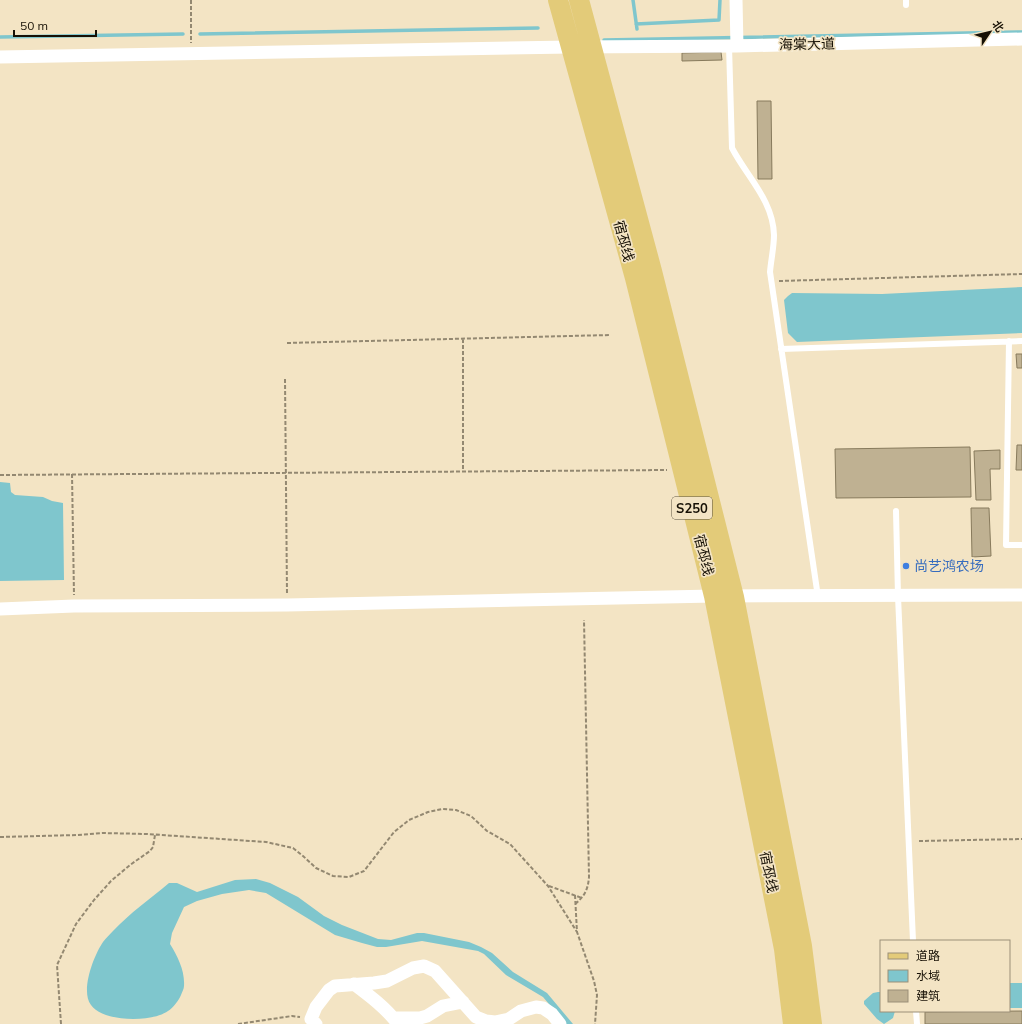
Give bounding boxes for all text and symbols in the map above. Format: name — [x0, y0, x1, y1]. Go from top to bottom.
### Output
scale bar — [14, 12, 96, 38]
north arrow — [970, 12, 1010, 52]
text: 50 m — [20, 18, 48, 33]
text: 北 — [989, 18, 1007, 35]
street label: 海棠大道 — [779, 35, 835, 53]
street label: 宿邳线 — [610, 218, 638, 264]
road number: S250 — [672, 497, 712, 519]
street label: 宿邳线 — [690, 532, 718, 578]
place label: 尚艺鸿农场 — [914, 557, 984, 575]
marker: 尚艺鸿农场 — [901, 561, 911, 571]
street label: 宿邳线 — [756, 850, 782, 894]
legend — [880, 940, 1010, 1012]
text: 道路 — [916, 948, 940, 963]
text: 水域 — [916, 968, 940, 983]
text: 建筑 — [916, 988, 940, 1003]

